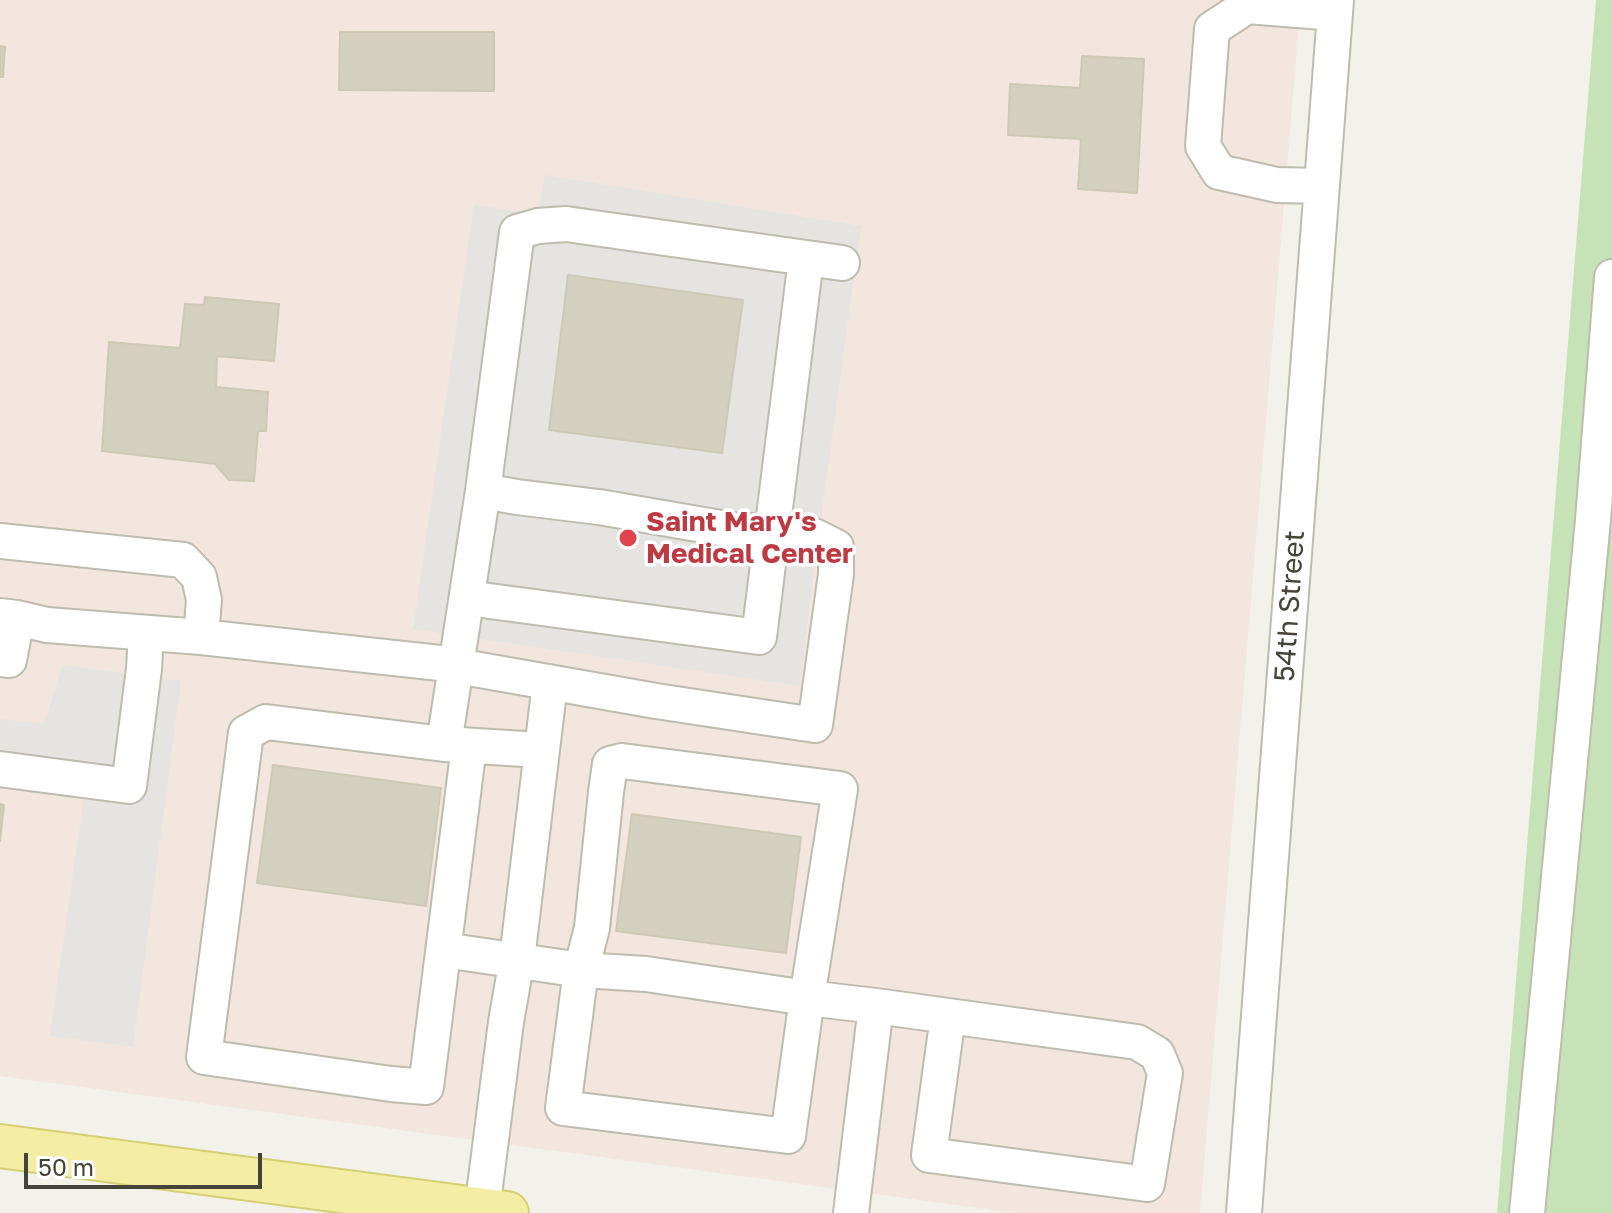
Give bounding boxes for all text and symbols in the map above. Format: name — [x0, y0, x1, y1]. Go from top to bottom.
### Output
place label: Saint Mary's Medical Center — [646, 505, 853, 571]
marker: Saint Mary's Medical Center — [617, 527, 639, 549]
street label: 54th Street — [1268, 529, 1312, 683]
scale bar — [28, 1137, 266, 1187]
text: 50 m — [38, 1152, 94, 1181]

